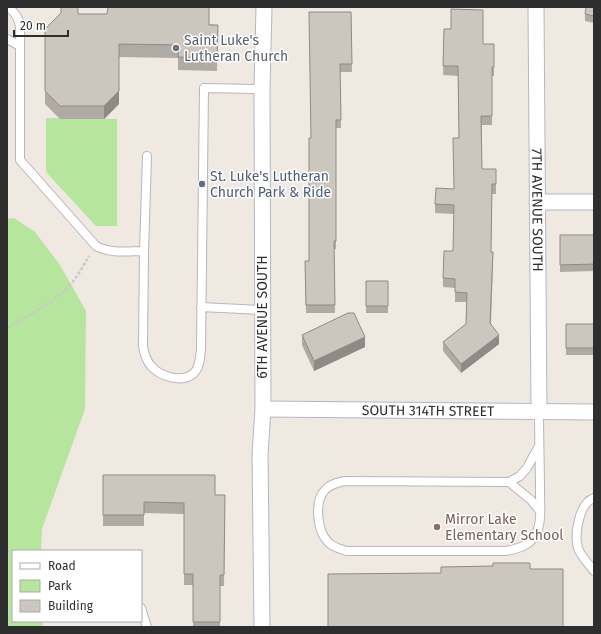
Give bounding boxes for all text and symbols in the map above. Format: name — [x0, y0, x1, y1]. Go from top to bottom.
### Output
scale bar — [14, 12, 68, 38]
text: 20 m — [20, 19, 46, 33]
place label: Saint Luke's Lutheran Church — [184, 32, 288, 65]
marker: Saint Luke's Lutheran Church — [171, 43, 181, 53]
street label: 7TH AVENUE SOUTH — [529, 148, 546, 272]
place label: St. Luke's Lutheran Church Park & Ride — [210, 168, 331, 201]
marker: St. Luke's Lutheran Church Park & Ride — [197, 179, 207, 189]
street label: 6TH AVENUE SOUTH — [254, 255, 271, 379]
street label: SOUTH 314TH STREET — [362, 401, 495, 420]
place label: Mirror Lake Elementary School — [445, 511, 563, 544]
marker: Mirror Lake Elementary School — [432, 522, 442, 532]
legend — [12, 550, 142, 622]
text: Road — [48, 559, 76, 573]
text: Park — [48, 579, 72, 593]
text: Building — [48, 599, 94, 613]

